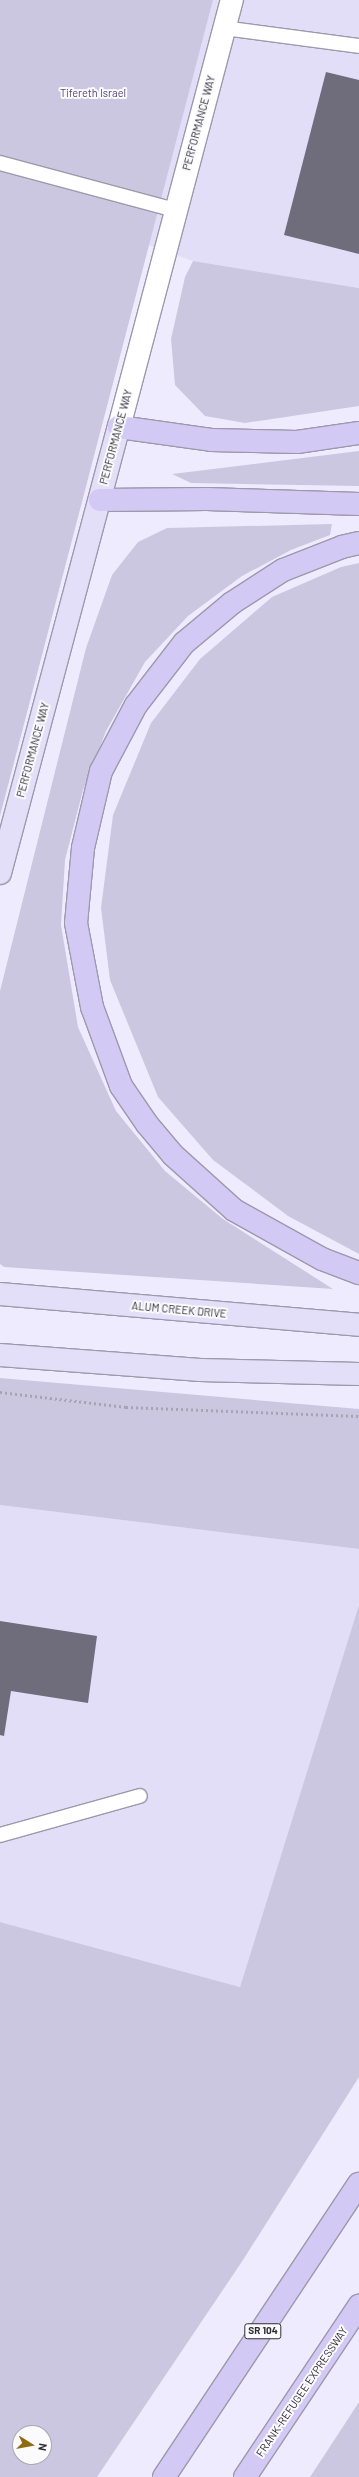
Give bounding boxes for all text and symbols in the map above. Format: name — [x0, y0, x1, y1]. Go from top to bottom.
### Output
street label: PERFORMANCE WAY — [180, 74, 218, 172]
park label: Tifereth Israel — [60, 86, 126, 100]
street label: PERFORMANCE WAY — [97, 388, 135, 486]
street label: PERFORMANCE WAY — [14, 701, 52, 799]
street label: ALUM CREEK DRIVE — [131, 1299, 227, 1321]
road number: SR 104 — [244, 2323, 282, 2339]
street label: FRANK-REFUGEE EXPRESSWAY — [254, 2325, 350, 2459]
north arrow — [12, 2425, 52, 2465]
text: N — [36, 2442, 50, 2452]

